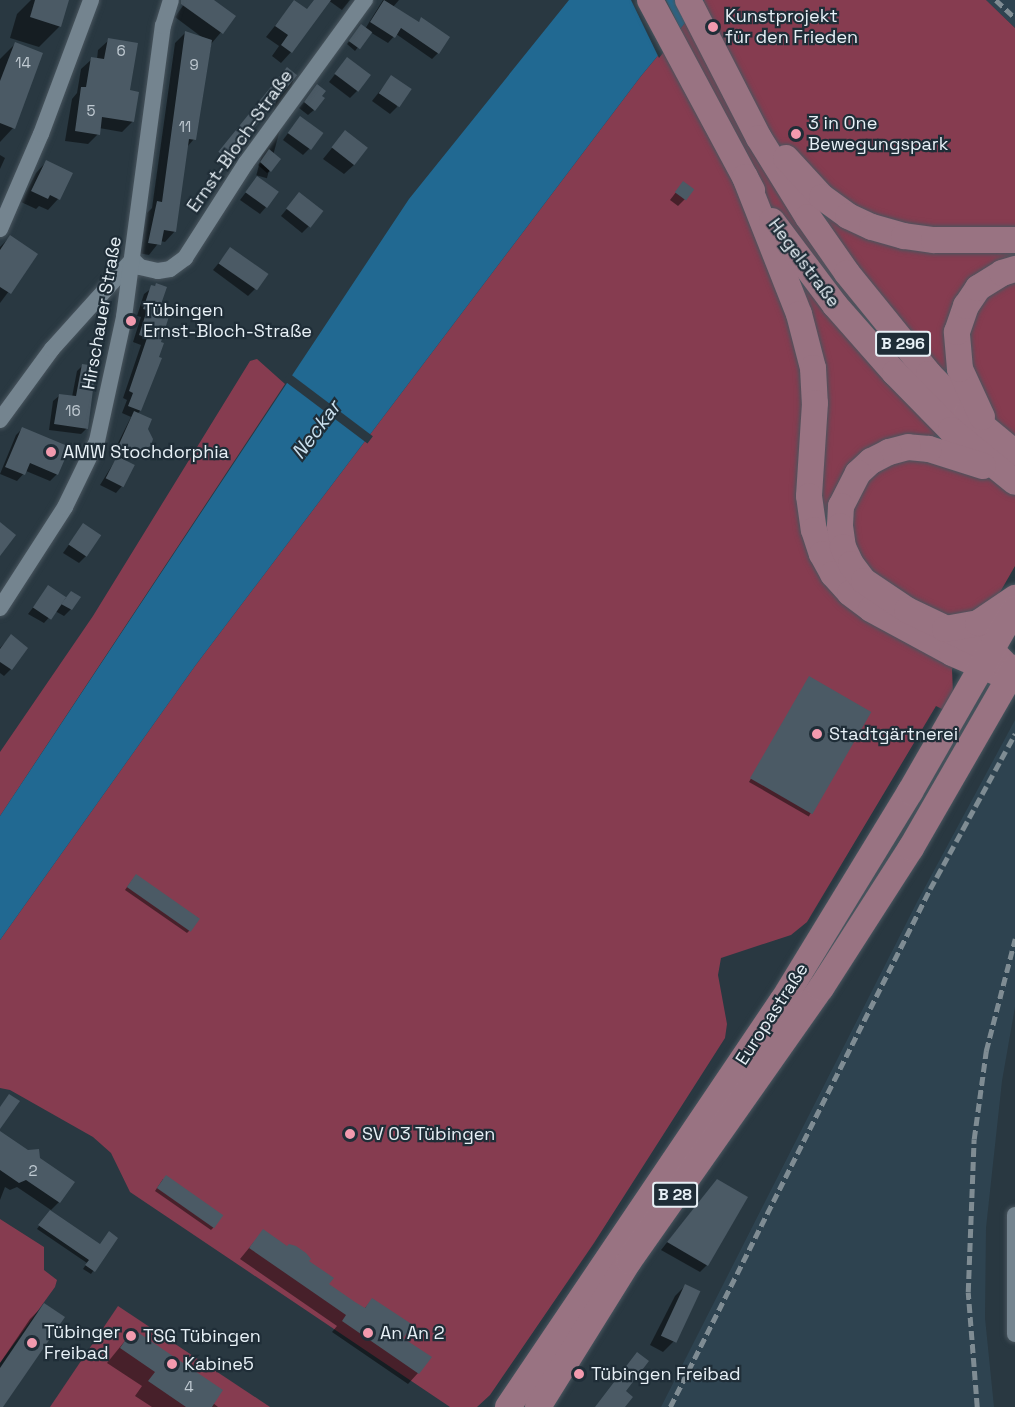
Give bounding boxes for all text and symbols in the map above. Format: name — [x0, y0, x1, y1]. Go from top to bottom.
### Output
place label: Kunstprojekt für den Frieden — [725, 6, 858, 48]
marker: Kunstprojekt für den Frieden — [706, 20, 720, 34]
house number: 6 — [116, 42, 126, 60]
house number: 14 — [15, 54, 31, 72]
house number: 9 — [189, 56, 199, 74]
street label: Ernst-Bloch-Straße — [183, 66, 297, 216]
house number: 5 — [87, 102, 95, 120]
place label: 3 in One Bewegungspark — [808, 113, 948, 156]
house number: 11 — [179, 118, 191, 136]
marker: 3 in One Bewegungspark — [789, 127, 803, 141]
street label: Hegelstraße — [764, 214, 844, 312]
street label: Hirschauer Straße — [78, 235, 126, 391]
place label: Tübingen Ernst-Bloch-Straße — [143, 300, 312, 342]
marker: Tübingen Ernst-Bloch-Straße — [124, 314, 138, 328]
road number: B 296 — [874, 331, 932, 357]
water label: Neckar — [286, 396, 346, 464]
house number: 16 — [65, 402, 81, 420]
place label: AMW Stochdorphia — [63, 441, 229, 463]
marker: AMW Stochdorphia — [44, 445, 58, 459]
place label: Stadtgärtnerei — [829, 723, 958, 745]
marker: Stadtgärtnerei — [810, 727, 824, 741]
street label: Europastraße — [731, 959, 813, 1069]
place label: SV 03 Tübingen — [362, 1123, 496, 1145]
marker: SV 03 Tübingen — [343, 1127, 357, 1141]
house number: 2 — [28, 1162, 38, 1180]
road number: B 28 — [651, 1182, 699, 1208]
place label: Tübinger Freibad — [44, 1322, 120, 1364]
place label: An An 2 — [380, 1322, 445, 1344]
place label: TSG Tübingen — [143, 1325, 261, 1347]
marker: An An 2 — [361, 1326, 375, 1340]
marker: TSG Tübingen — [124, 1329, 138, 1343]
marker: Tübinger Freibad — [25, 1336, 39, 1350]
place label: Kabine5 — [184, 1353, 254, 1375]
marker: Kabine5 — [165, 1357, 179, 1371]
place label: Tübingen Freibad — [591, 1363, 741, 1385]
marker: Tübingen Freibad — [572, 1367, 586, 1381]
house number: 4 — [184, 1378, 194, 1396]

